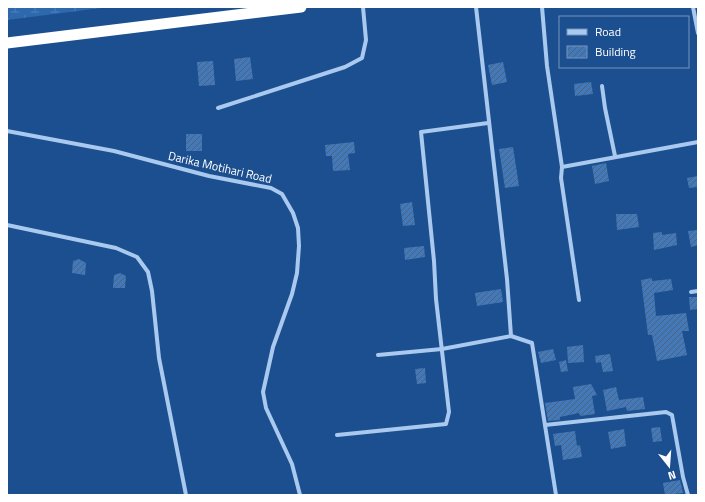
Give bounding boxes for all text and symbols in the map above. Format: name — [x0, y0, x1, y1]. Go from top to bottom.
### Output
legend — [559, 16, 689, 68]
text: Road — [595, 22, 621, 41]
text: Building — [595, 42, 636, 61]
street label: Darika Motihari Road — [166, 146, 274, 188]
north arrow — [649, 446, 689, 486]
text: N — [666, 467, 678, 484]

